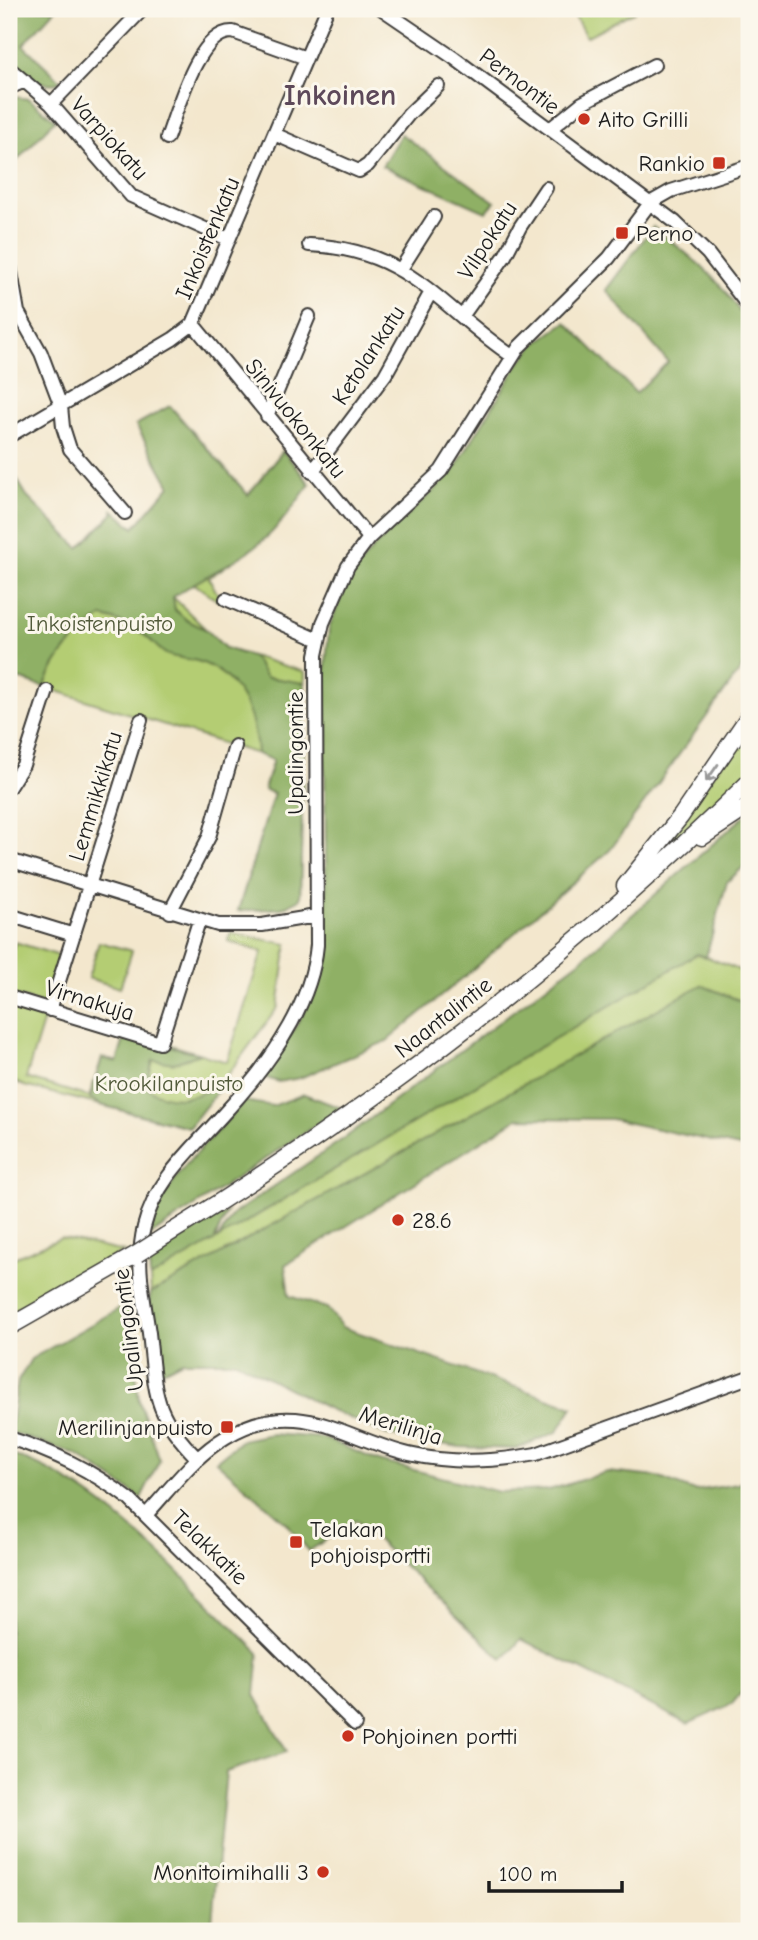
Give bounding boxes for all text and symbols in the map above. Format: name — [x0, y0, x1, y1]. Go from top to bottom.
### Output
street label: Pernontie — [474, 42, 565, 120]
district label: Inkoinen — [284, 78, 396, 113]
street label: Varpiokatu — [65, 91, 154, 185]
place label: Aito Grilli — [598, 106, 688, 133]
marker: Aito Grilli — [576, 111, 592, 127]
place label: Rankio — [638, 150, 705, 177]
marker: Rankio — [711, 155, 727, 171]
street label: Inkoistenkatu — [170, 173, 245, 303]
street label: Vilpokatu — [452, 196, 523, 284]
place label: Perno — [636, 220, 693, 247]
marker: Perno — [614, 225, 630, 241]
street label: Ketolankatu — [326, 301, 411, 410]
street label: Sinivuokonkatu — [239, 353, 352, 483]
park label: Inkoistenpuisto — [27, 610, 173, 637]
street label: Upalingontie — [282, 691, 309, 815]
street label: Lemmikkikatu — [63, 728, 128, 864]
one-way arrow — [705, 763, 719, 782]
street label: Naantalintie — [389, 971, 497, 1064]
street label: Virnakuja — [42, 974, 138, 1027]
park label: Krookilanpuisto — [95, 1070, 243, 1097]
place label: 28.6 — [412, 1207, 452, 1234]
marker: 28.6 — [390, 1212, 406, 1228]
street label: Upalingontie — [108, 1267, 149, 1393]
street label: Merilinja — [356, 1400, 446, 1451]
place label: Merilinjanpuisto — [58, 1414, 213, 1441]
marker: Merilinjanpuisto — [219, 1419, 235, 1435]
street label: Telakkatie — [166, 1504, 253, 1590]
place label: Telakan pohjoisportti — [310, 1516, 431, 1569]
marker: Telakan pohjoisportti — [288, 1534, 304, 1550]
place label: Pohjoinen portti — [362, 1723, 518, 1750]
marker: Pohjoinen portti — [340, 1728, 356, 1744]
scale bar — [489, 1849, 622, 1893]
place label: Monitoimihalli 3 — [153, 1859, 309, 1886]
text: 100 m — [499, 1862, 557, 1886]
marker: Monitoimihalli 3 — [315, 1864, 331, 1880]

